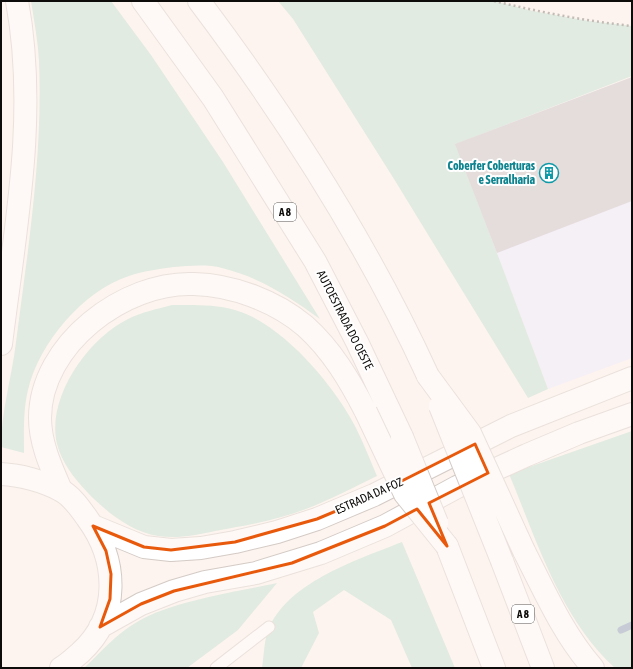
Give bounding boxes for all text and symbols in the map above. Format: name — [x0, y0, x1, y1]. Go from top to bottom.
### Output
place label: Coberfer Coberturas e Serralharia — [447, 159, 536, 187]
building icon: Coberfer Coberturas e Serralharia — [538, 162, 560, 184]
road number: A 8 — [274, 203, 296, 221]
street label: AUTOESTRADA DO OESTE — [314, 268, 376, 372]
street label: ESTRADA DA FOZ — [333, 475, 406, 517]
road number: A 8 — [512, 605, 534, 623]

